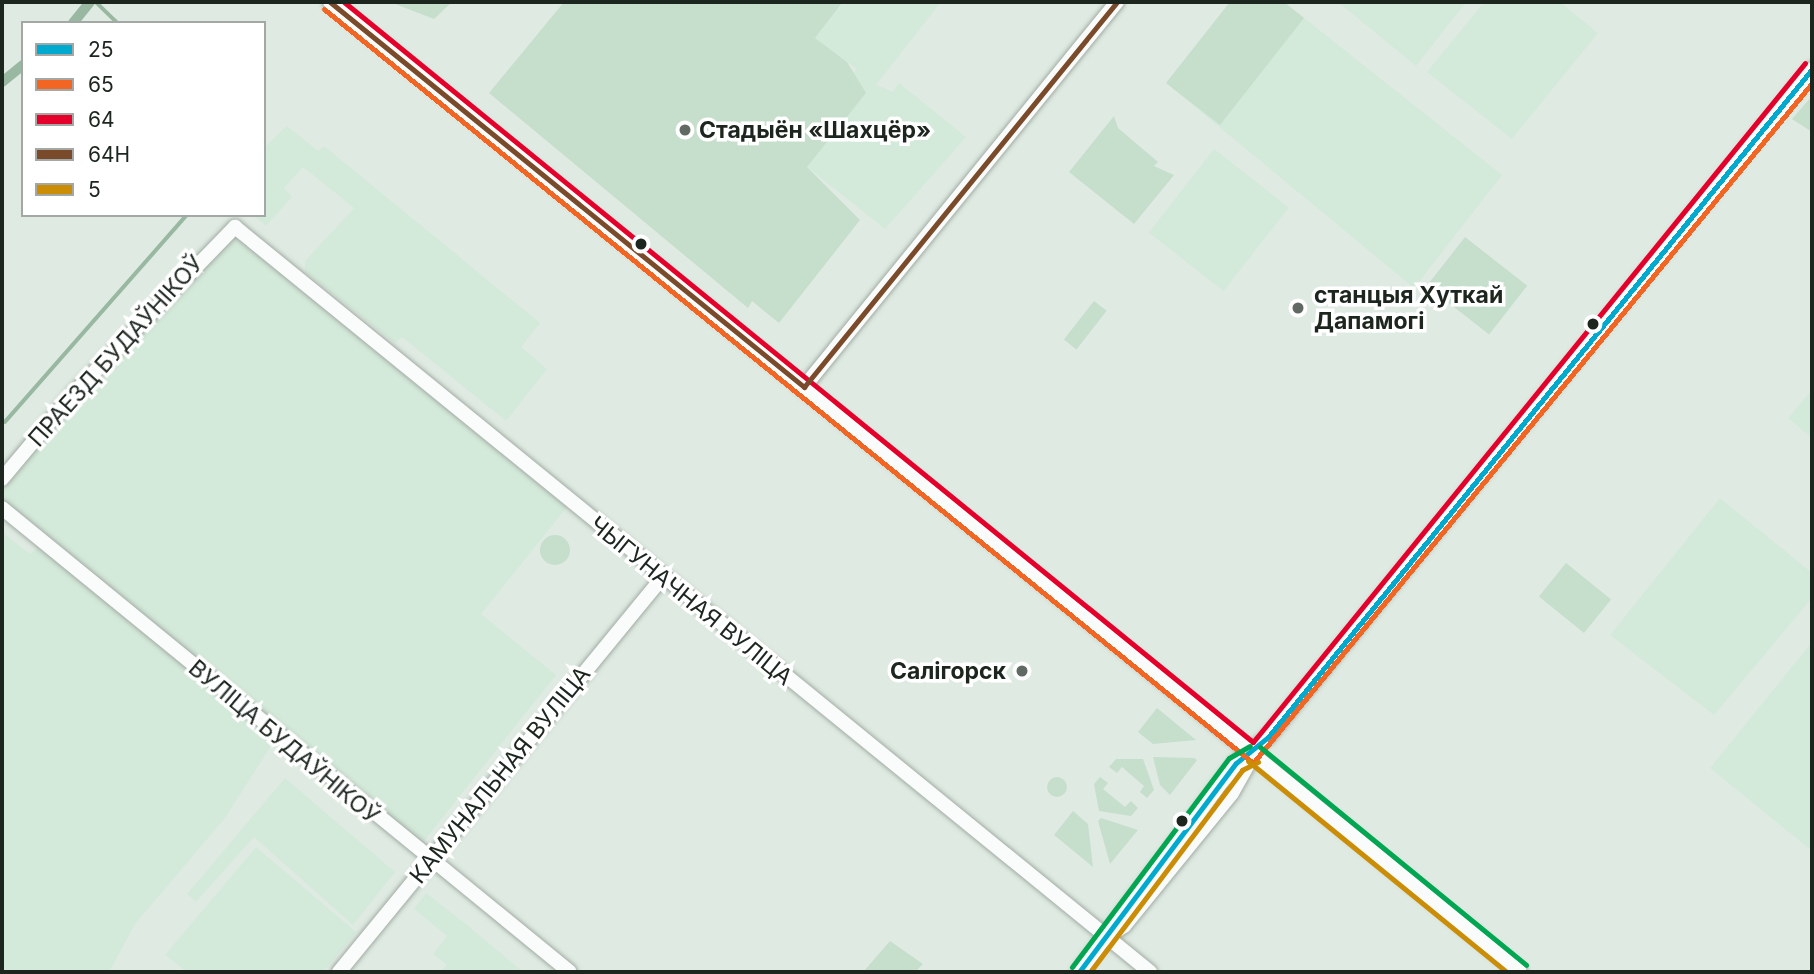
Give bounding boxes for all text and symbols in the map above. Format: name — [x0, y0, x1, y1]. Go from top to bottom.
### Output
legend — [21, 21, 266, 217]
text: 25 — [88, 37, 114, 62]
text: 65 — [88, 72, 114, 97]
text: 64 — [88, 107, 115, 132]
place label: Стадыён «Шахцёр» — [699, 116, 931, 144]
marker: Стадыён «Шахцёр» — [677, 122, 693, 138]
text: 64Н — [88, 142, 130, 167]
text: 5 — [88, 177, 101, 202]
unlabelled marker — [634, 237, 648, 251]
street label: ПРАЕЗД БУДАЎНІКОЎ — [23, 250, 209, 452]
place label: станцыя Хуткай Дапамогі — [1314, 281, 1503, 335]
marker: станцыя Хуткай Дапамогі — [1288, 298, 1308, 318]
unlabelled marker — [1586, 317, 1600, 331]
street label: ЧЫГУНАЧНАЯ ВУЛІЦА — [584, 511, 798, 691]
street label: ВУЛІЦА БУДАЎНІКОЎ — [183, 654, 385, 830]
place label: Салігорск — [890, 657, 1006, 685]
street label: КАМУНАЛЬНАЯ ВУЛІЦА — [404, 661, 596, 889]
marker: Салігорск — [1012, 661, 1032, 681]
unlabelled marker — [1175, 814, 1189, 828]

